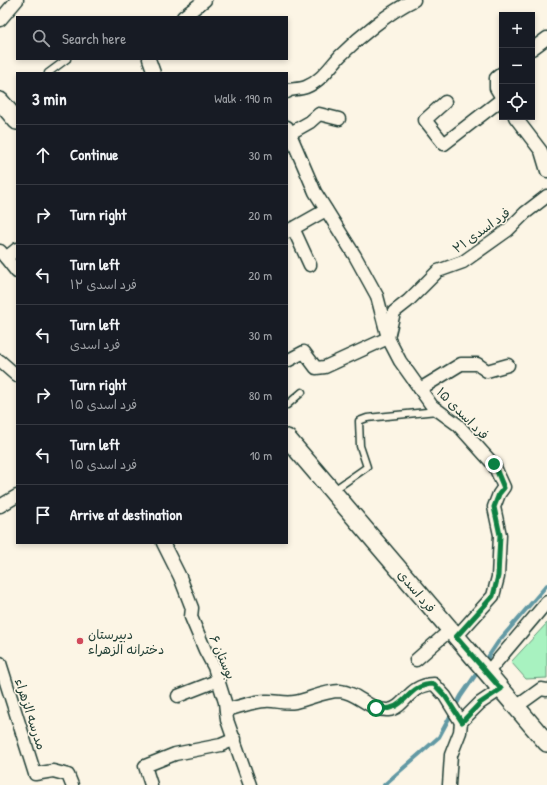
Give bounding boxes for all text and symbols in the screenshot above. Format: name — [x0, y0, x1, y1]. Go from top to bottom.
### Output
map controls — [499, 12, 535, 120]
button: + — [499, 12, 535, 48]
search box — [16, 16, 288, 60]
icon: search — [30, 27, 52, 49]
text: Search here — [62, 28, 126, 49]
button: − — [499, 48, 535, 84]
button: locate — [499, 84, 535, 120]
text: 3 min — [32, 87, 67, 110]
text: Walk · 190 m — [214, 89, 272, 107]
icon: ahead — [32, 144, 54, 166]
text: Continue — [70, 144, 118, 165]
text: 30 m — [249, 146, 272, 164]
street label: فرد اسدی ۲۱ — [449, 203, 513, 257]
icon: right — [32, 204, 54, 226]
text: Turn right — [70, 204, 126, 225]
text: 20 m — [248, 206, 272, 224]
text: Turn left — [70, 254, 120, 275]
icon: left — [32, 264, 54, 286]
text: 20 m — [248, 266, 272, 284]
text: فرد اسدی ۱۲ — [70, 275, 137, 293]
text: Turn left — [70, 314, 120, 335]
icon: left — [32, 324, 54, 346]
text: 30 m — [249, 326, 272, 344]
text: فرد اسدی — [70, 335, 121, 353]
text: Turn right — [70, 374, 126, 395]
street label: فرد اسدی ۱۵ — [433, 383, 493, 443]
icon: right — [32, 384, 54, 406]
text: 80 m — [249, 386, 272, 404]
text: فرد اسدی ۱۵ — [70, 395, 137, 413]
text: Turn left — [70, 434, 120, 455]
icon: left — [32, 444, 54, 466]
text: 10 m — [250, 446, 272, 464]
text: فرد اسدی ۱۵ — [70, 455, 137, 473]
route end — [485, 455, 503, 473]
icon: arrive — [32, 504, 54, 526]
text: Arrive at destination — [70, 504, 182, 525]
street label: فرد اسدی — [394, 566, 440, 616]
place label: دبیرستان دخترانه الزهراء — [88, 625, 164, 658]
street label: بوستان ۶ — [206, 632, 240, 682]
marker: دبیرستان دخترانه الزهراء — [75, 636, 85, 646]
street label: مدرسه الزهراء — [11, 676, 51, 752]
route start — [367, 699, 385, 717]

